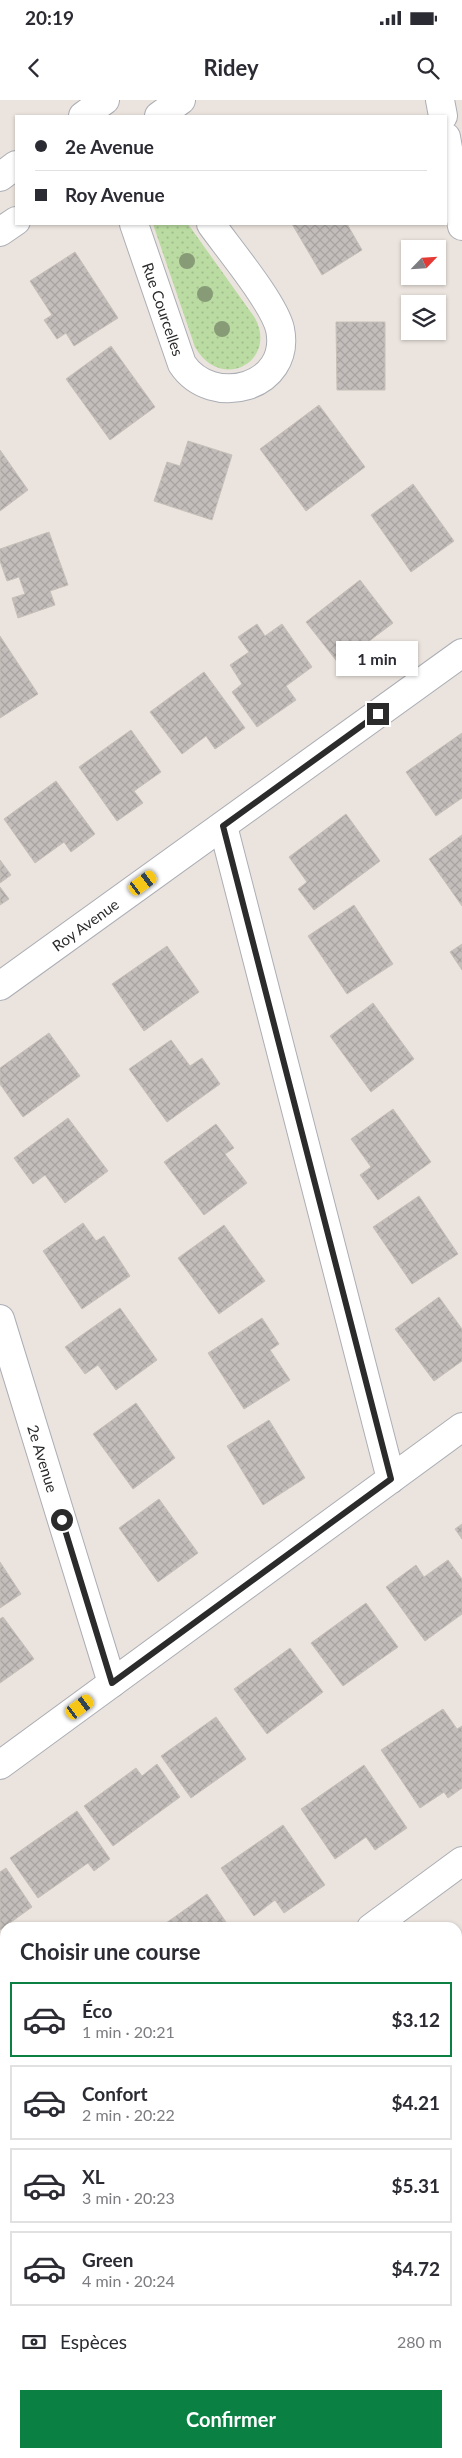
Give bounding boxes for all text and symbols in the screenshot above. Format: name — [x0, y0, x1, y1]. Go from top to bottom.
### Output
text: 20:19 — [25, 6, 74, 29]
icon: back — [20, 54, 48, 82]
text: Ridey — [203, 54, 259, 81]
icon: search — [414, 54, 442, 82]
text: 2e Avenue — [65, 135, 154, 158]
text: Roy Avenue — [65, 183, 165, 206]
north arrow — [401, 240, 446, 285]
map controls — [401, 240, 446, 340]
street label: Rue Courcelles — [139, 260, 188, 358]
button: layers — [401, 295, 446, 340]
callout: 1 min — [337, 642, 419, 676]
text: 1 min — [357, 649, 397, 668]
route end — [367, 703, 389, 725]
car — [126, 868, 159, 898]
street label: Roy Avenue — [48, 895, 122, 955]
street label: 2e Avenue — [24, 1423, 62, 1495]
route start — [51, 1509, 73, 1531]
car — [63, 1692, 96, 1722]
text: Choisir une course — [20, 1938, 201, 1965]
icon: car — [22, 1997, 67, 2042]
text: Éco — [82, 1999, 112, 2022]
text: $3.12 — [391, 2008, 440, 2031]
text: 1 min · 20:21 — [82, 2022, 175, 2041]
icon: car — [22, 2080, 67, 2125]
text: Confort — [82, 2082, 147, 2105]
text: $4.21 — [391, 2091, 440, 2114]
text: 2 min · 20:22 — [82, 2105, 175, 2124]
icon: car — [22, 2163, 67, 2208]
text: XL — [82, 2165, 105, 2188]
text: $5.31 — [391, 2174, 440, 2197]
text: 3 min · 20:23 — [82, 2188, 175, 2207]
icon: car — [22, 2246, 67, 2291]
text: Green — [82, 2248, 133, 2271]
text: $4.72 — [391, 2257, 440, 2280]
text: 4 min · 20:24 — [82, 2271, 175, 2290]
icon: cash — [20, 2328, 48, 2356]
text: Espèces — [60, 2330, 127, 2353]
text: 280 m — [397, 2332, 442, 2351]
button: Confirmer — [20, 2390, 442, 2448]

